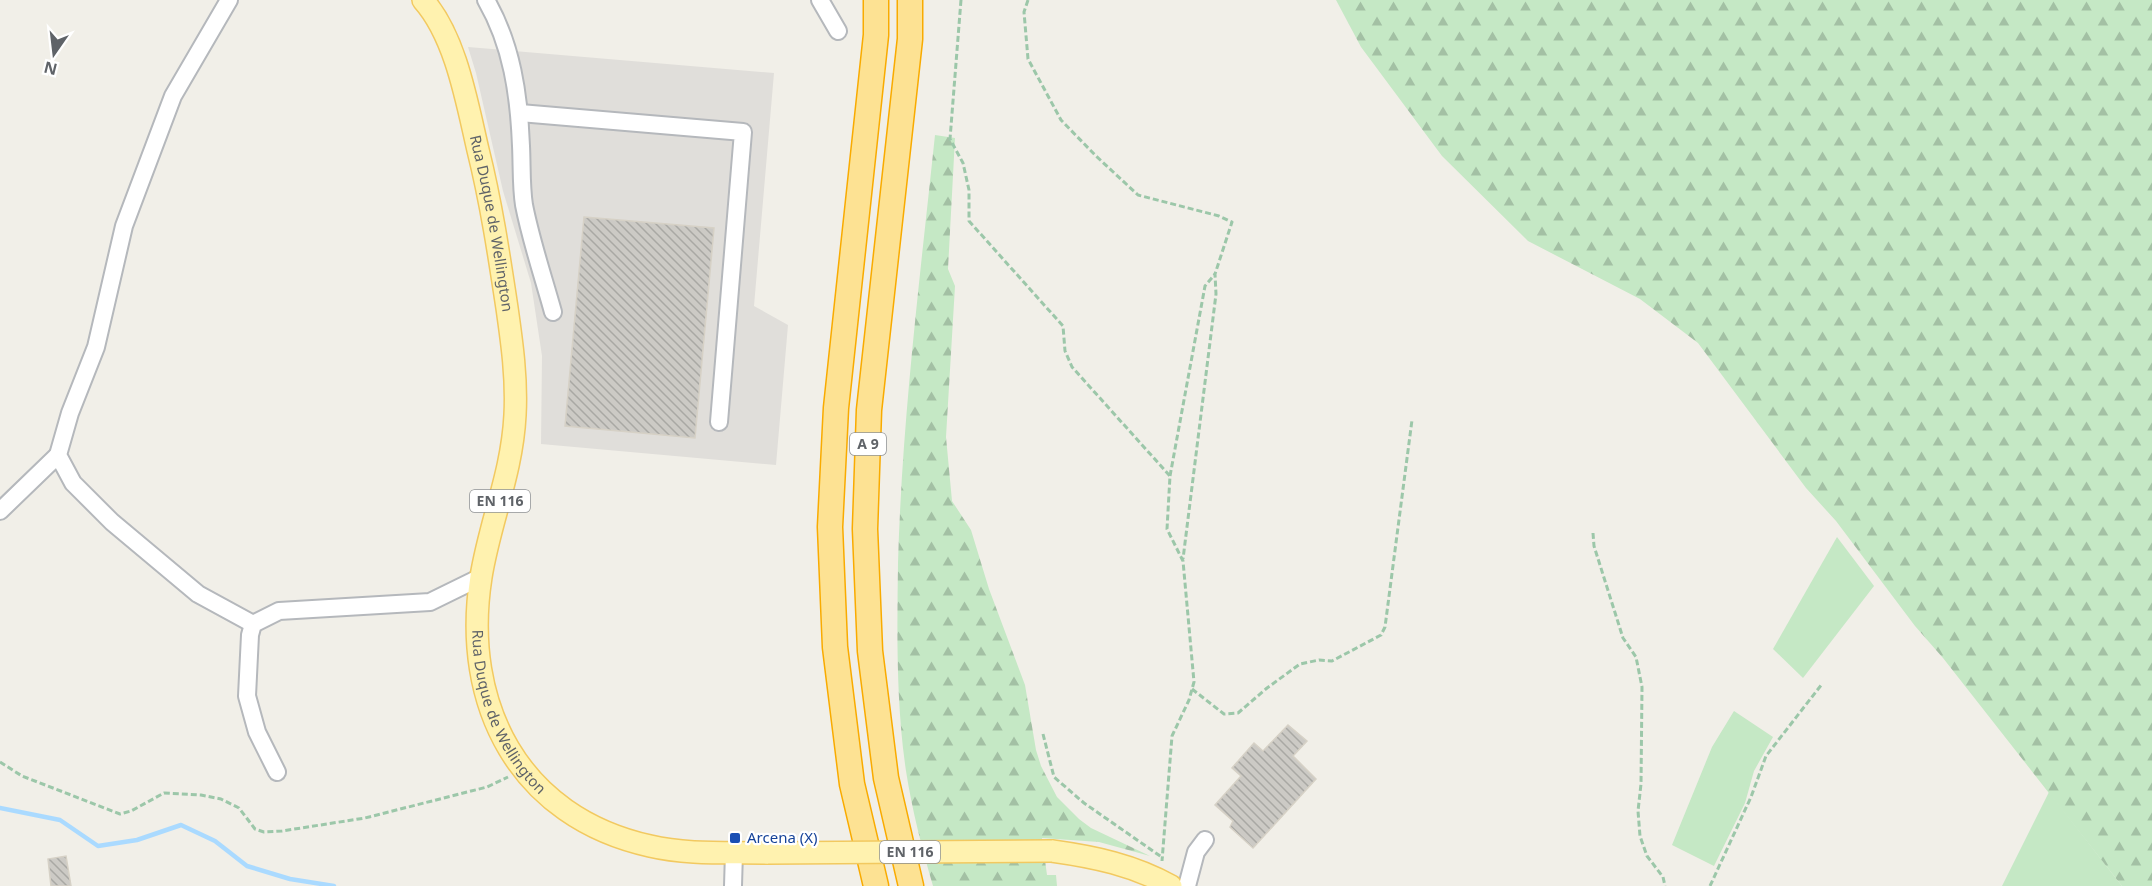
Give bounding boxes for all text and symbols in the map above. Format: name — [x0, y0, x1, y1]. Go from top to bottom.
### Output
north arrow — [24, 24, 84, 84]
text: N — [41, 56, 59, 81]
street label: Rua Duque de Wellington — [466, 133, 518, 313]
road number: A 9 — [850, 433, 886, 455]
road number: EN 116 — [470, 490, 530, 512]
street label: Rua Duque de Wellington — [468, 629, 551, 798]
place label: Arcena (X) — [747, 827, 818, 847]
marker: Arcena (X) — [728, 831, 742, 845]
road number: EN 116 — [880, 841, 940, 863]

